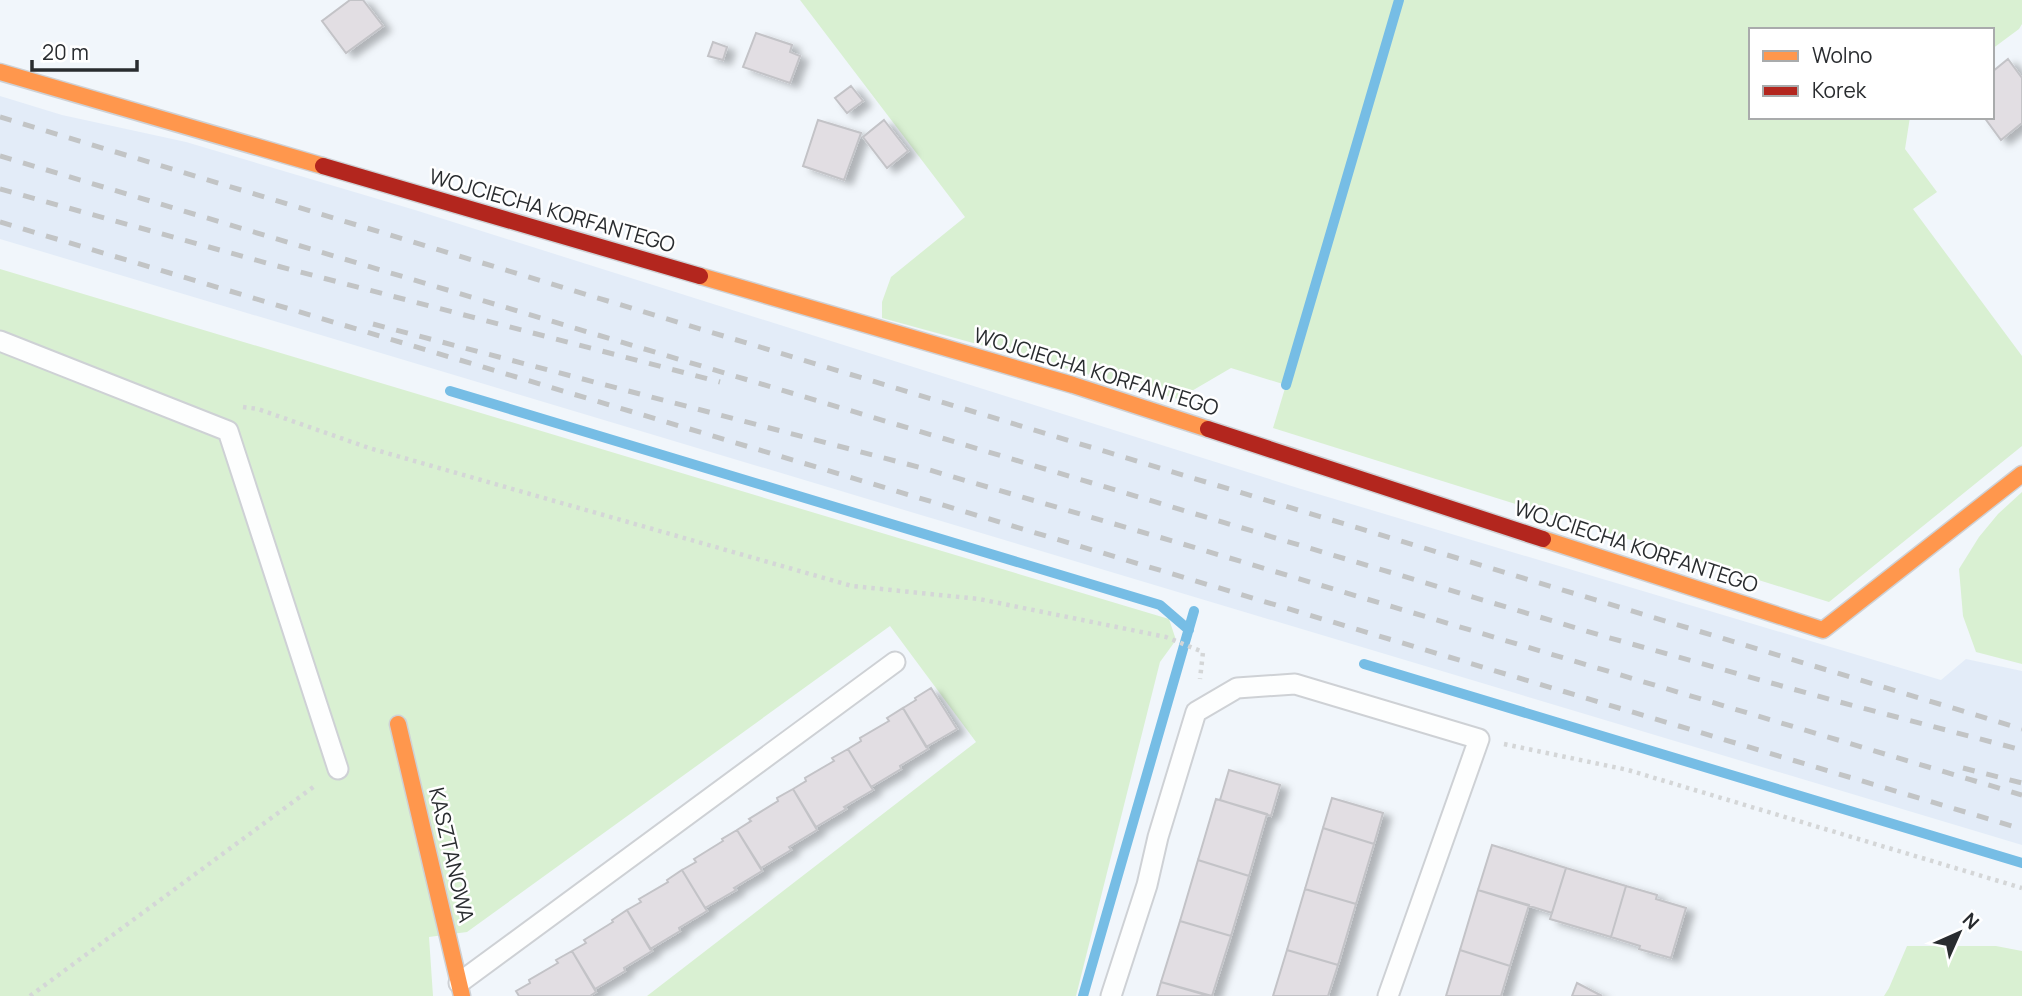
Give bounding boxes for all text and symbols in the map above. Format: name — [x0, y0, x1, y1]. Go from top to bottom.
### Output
scale bar — [32, 28, 136, 72]
legend — [1749, 28, 1994, 119]
text: 20 m — [42, 38, 89, 66]
text: Wolno — [1812, 41, 1873, 69]
text: Korek — [1812, 76, 1867, 104]
street label: WOJCIECHA KORFANTEGO — [426, 161, 678, 259]
street label: WOJCIECHA KORFANTEGO — [970, 320, 1222, 422]
street label: WOJCIECHA KORFANTEGO — [1511, 493, 1762, 599]
street label: KASZTANOWA — [423, 784, 481, 925]
north arrow — [1924, 898, 1994, 968]
text: N — [1957, 907, 1985, 935]

